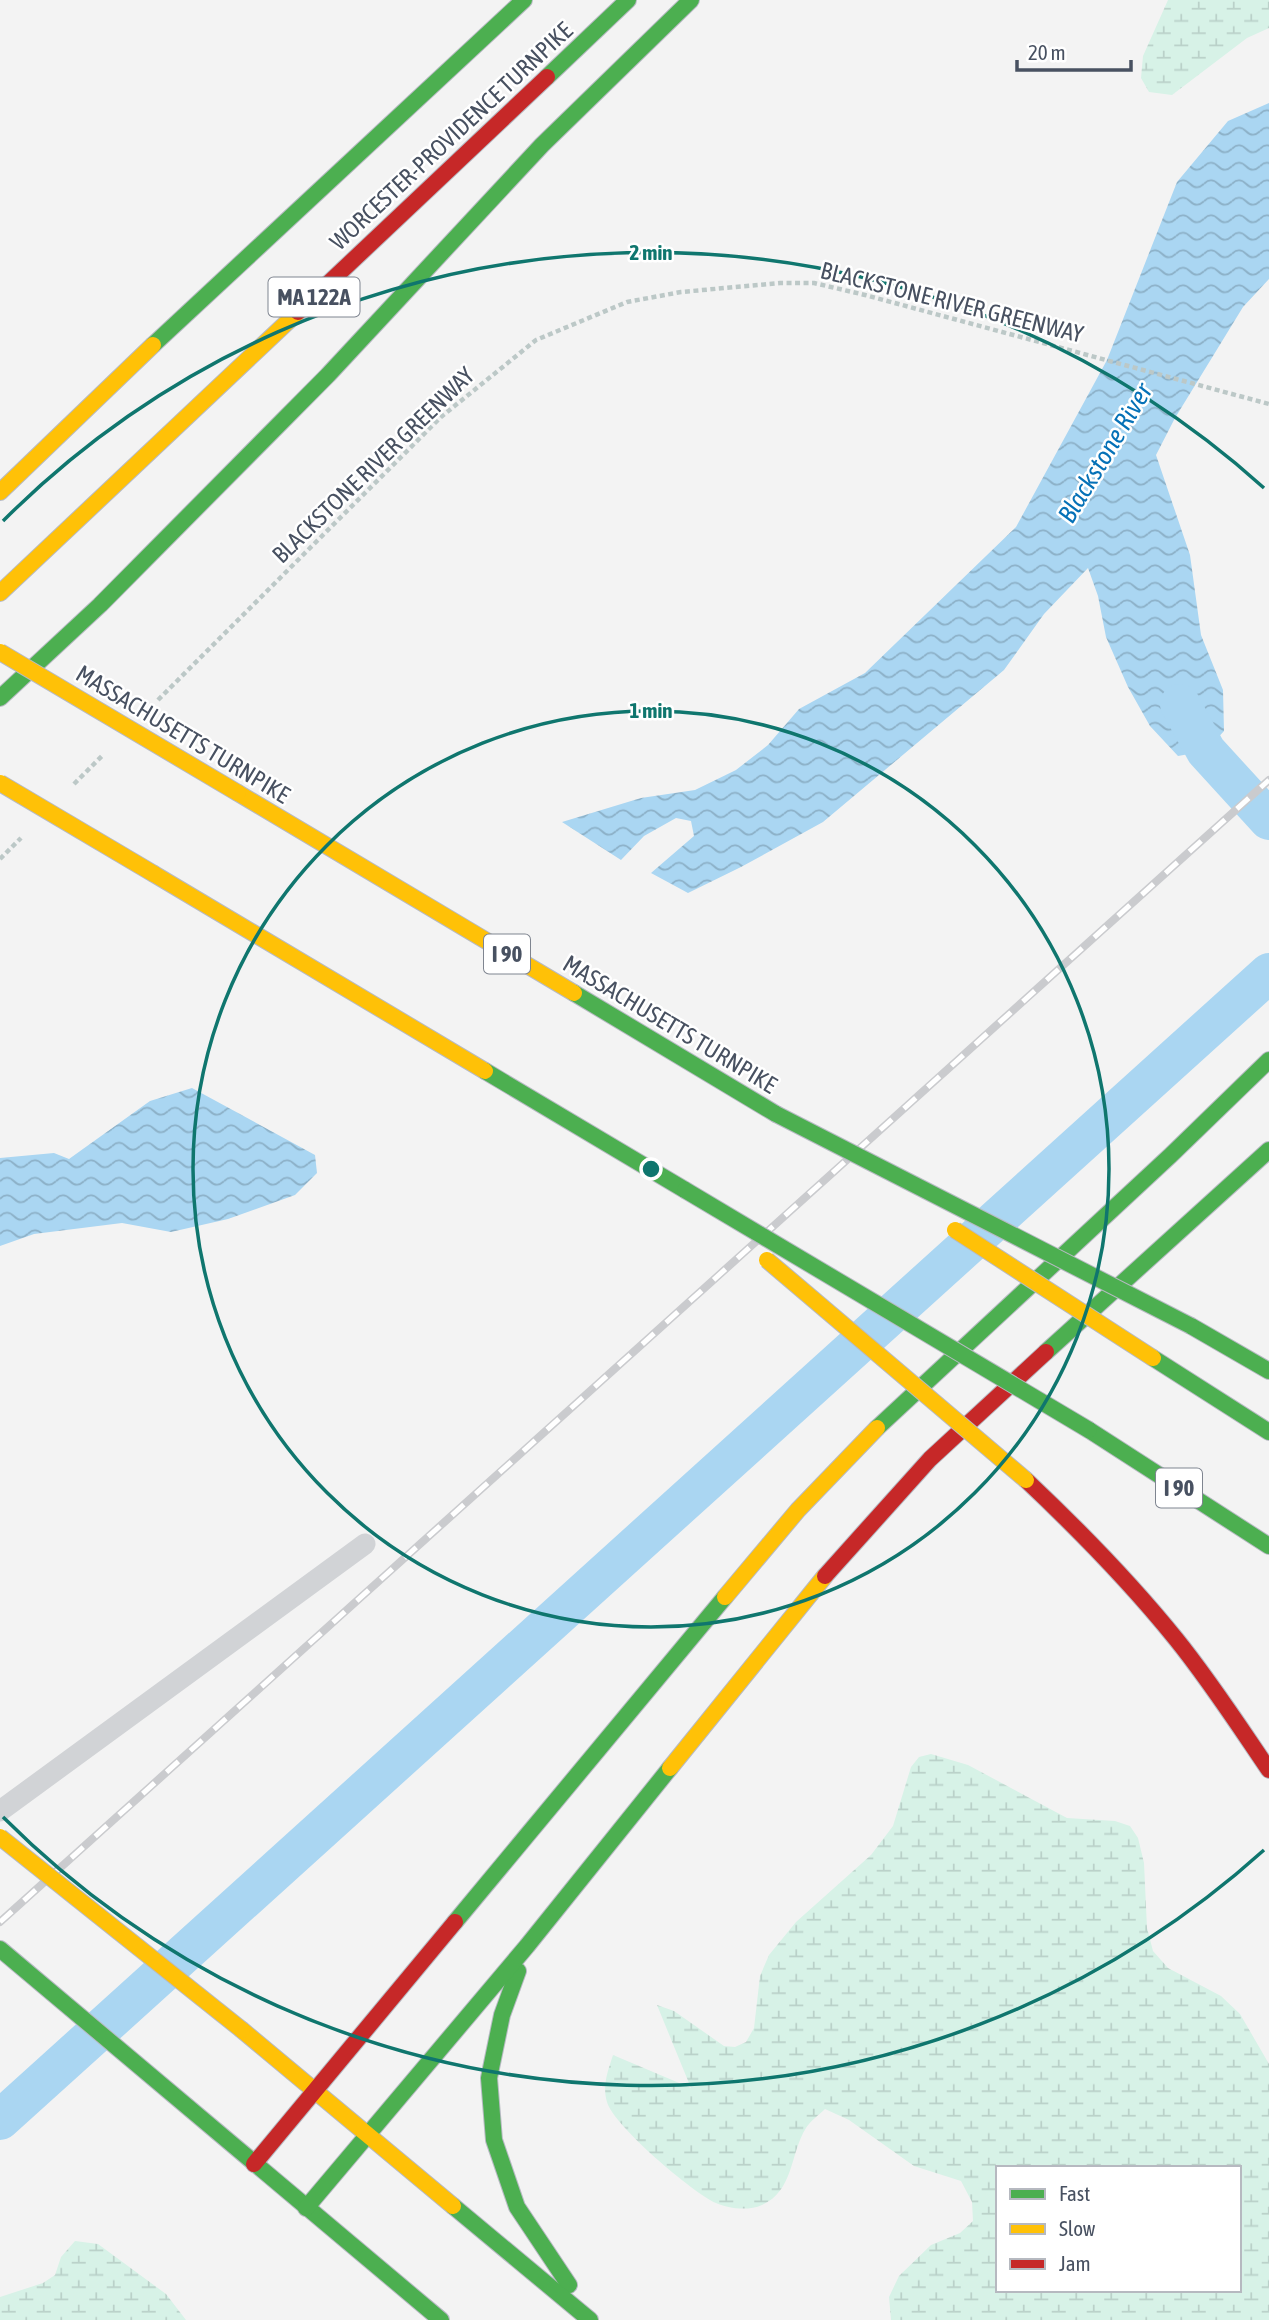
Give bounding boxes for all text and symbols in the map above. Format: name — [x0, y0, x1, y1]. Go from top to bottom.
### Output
street label: WORCESTER-PROVIDENCE TURNPIKE — [324, 17, 578, 255]
scale bar — [1017, 28, 1131, 72]
text: 20 m — [1028, 40, 1066, 64]
text: 2 min — [630, 240, 672, 264]
street label: BLACKSTONE RIVER GREENWAY — [818, 256, 1086, 348]
road number: MA 122A — [268, 278, 360, 316]
street label: BLACKSTONE RIVER GREENWAY — [267, 361, 480, 568]
water label: Blackstone River — [1052, 377, 1159, 528]
street label: MASSACHUSETTS TURNPIKE — [71, 660, 295, 808]
text: 1 min — [630, 698, 672, 722]
road number: I 90 — [484, 934, 530, 973]
street label: MASSACHUSETTS TURNPIKE — [558, 950, 782, 1098]
centre of rings — [639, 1157, 663, 1181]
road number: I 90 — [1156, 1469, 1202, 1508]
legend — [996, 2166, 1241, 2292]
text: Fast — [1059, 2181, 1090, 2205]
text: Slow — [1059, 2216, 1096, 2240]
text: Jam — [1059, 2251, 1091, 2275]

